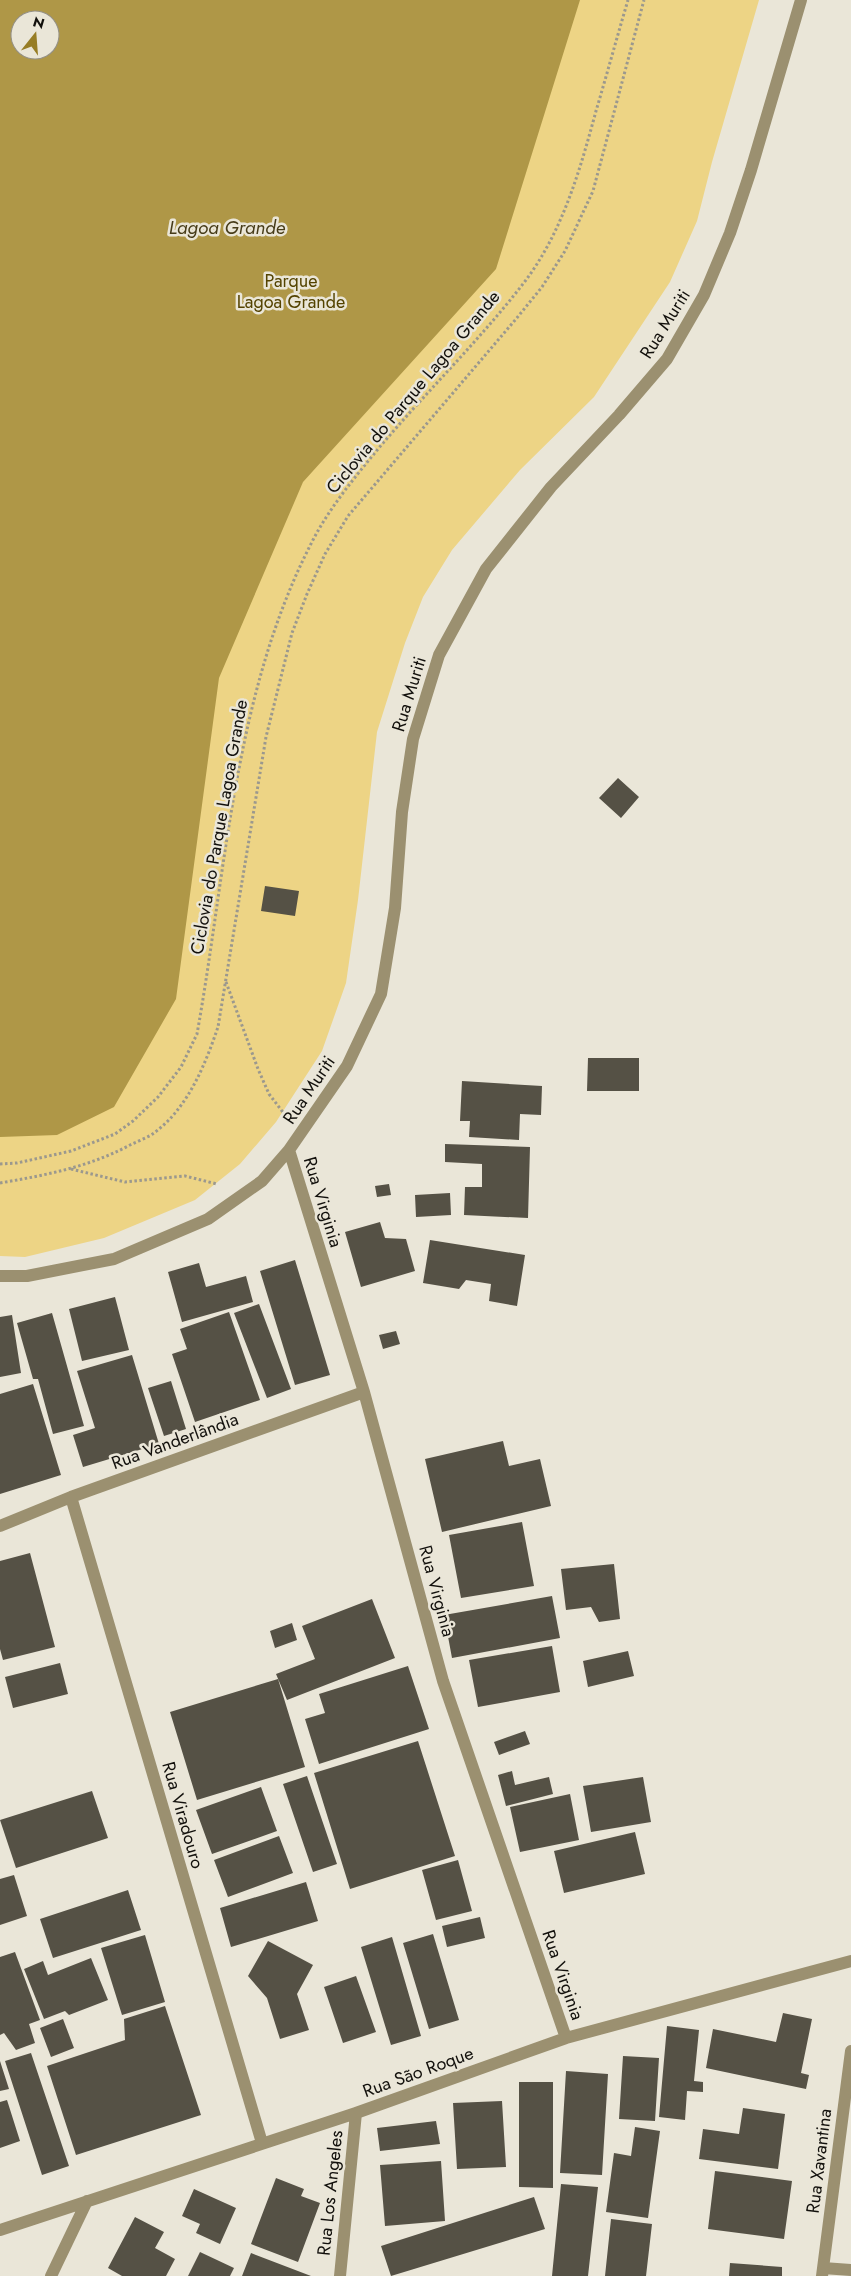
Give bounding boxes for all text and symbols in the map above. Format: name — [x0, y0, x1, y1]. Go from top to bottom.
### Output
north arrow — [10, 10, 60, 60]
text: N — [31, 11, 47, 34]
water label: Lagoa Grande — [169, 214, 286, 241]
park label: Parque Lagoa Grande — [237, 268, 345, 315]
street label: Rua Muriti — [633, 284, 697, 364]
street label: Ciclovia do Parque Lagoa Grande — [320, 285, 506, 499]
street label: Rua Muriti — [385, 653, 433, 735]
street label: Ciclovia do Parque Lagoa Grande — [184, 698, 254, 956]
street label: Rua Muriti — [277, 1051, 341, 1129]
street label: Rua Virginia — [297, 1153, 349, 1251]
street label: Rua Vanderlândia — [108, 1406, 242, 1476]
street label: Rua Virginia — [412, 1542, 462, 1640]
street label: Rua Viradouro — [155, 1758, 211, 1872]
street label: Rua Virginia — [535, 1926, 591, 2024]
street label: Rua São Roque — [359, 2040, 477, 2104]
street label: Rua Xavantina — [800, 2107, 838, 2215]
street label: Rua Los Angeles — [311, 2129, 349, 2257]

